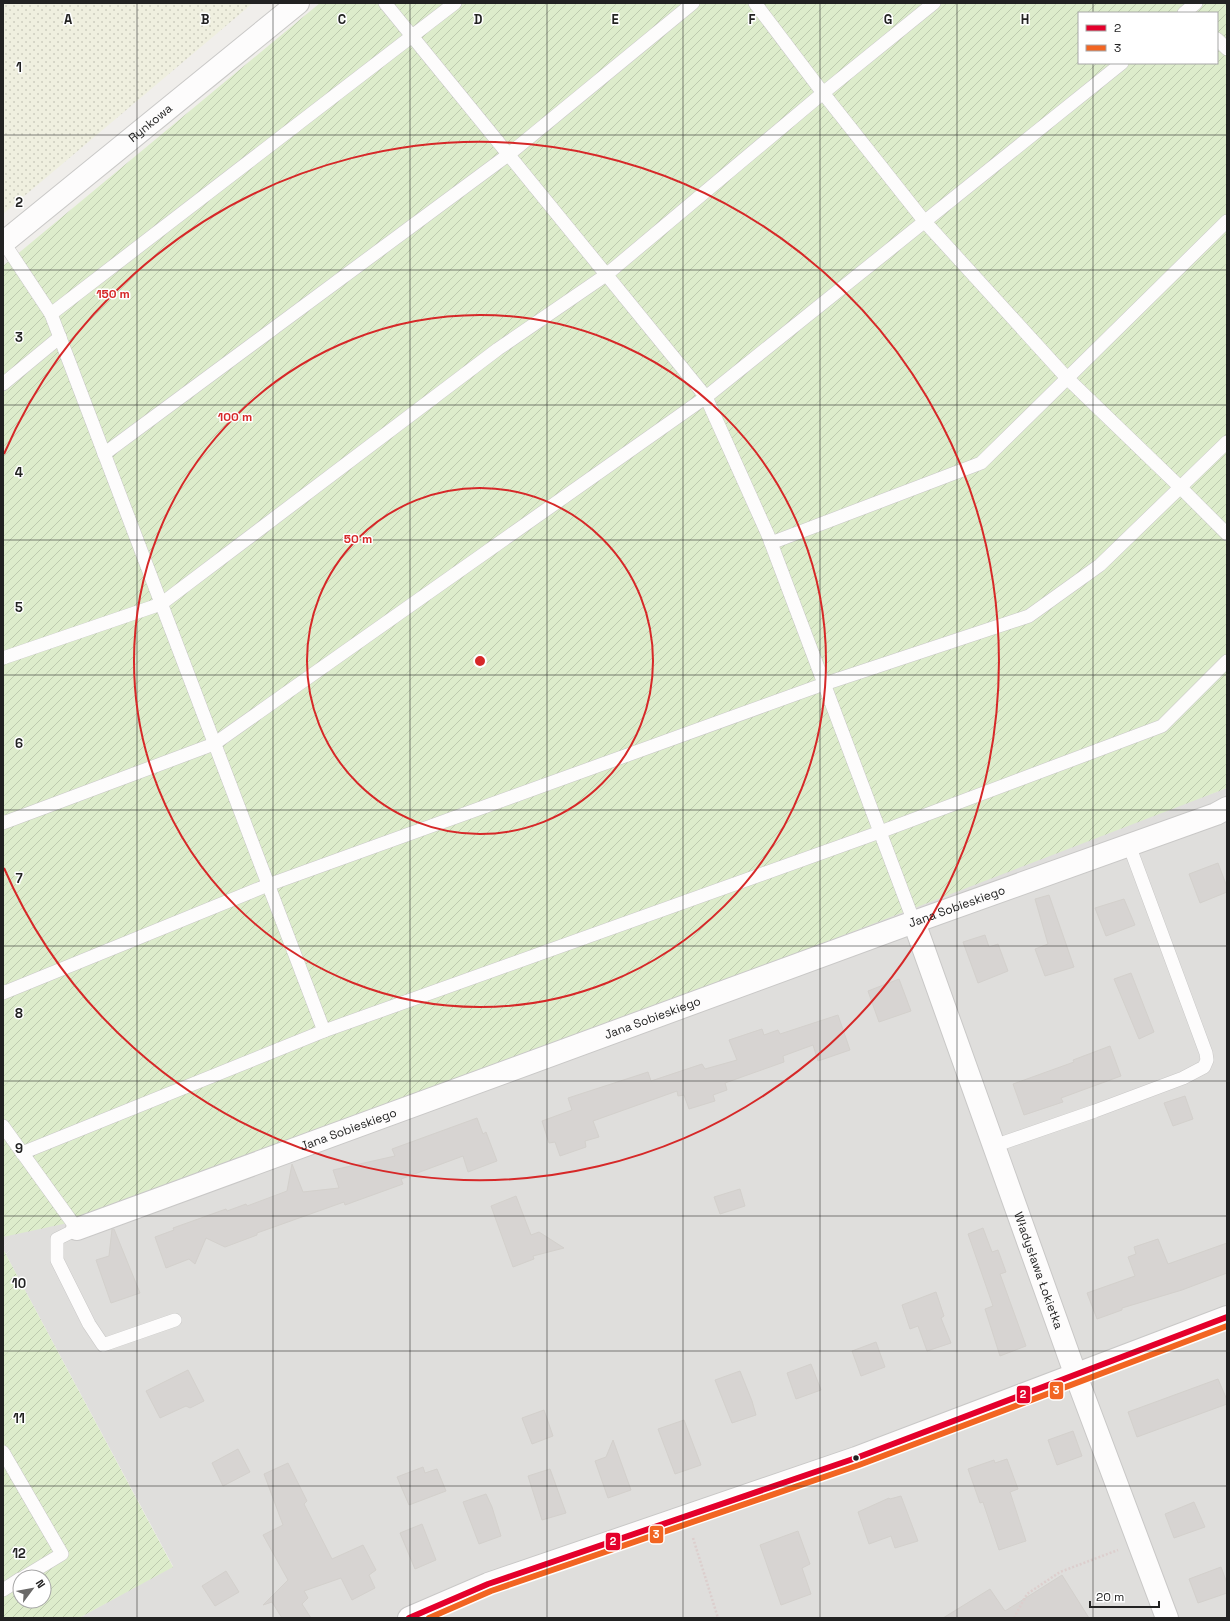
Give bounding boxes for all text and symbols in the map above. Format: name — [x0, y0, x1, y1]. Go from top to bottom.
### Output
text: A — [64, 11, 73, 28]
text: B — [201, 11, 210, 28]
text: C — [338, 11, 346, 28]
text: D — [474, 11, 483, 28]
text: E — [611, 11, 619, 28]
text: F — [749, 11, 756, 28]
text: G — [884, 11, 892, 28]
text: H — [1021, 11, 1029, 28]
legend — [1078, 12, 1218, 64]
text: 2 — [1114, 20, 1121, 36]
text: 3 — [1114, 40, 1121, 56]
text: 1 — [16, 59, 22, 76]
street label: Rynkowa — [125, 100, 176, 146]
text: 2 — [15, 194, 23, 211]
text: 150 m — [96, 286, 130, 302]
text: 3 — [15, 329, 23, 346]
text: 100 m — [218, 409, 252, 425]
text: 4 — [15, 464, 23, 481]
text: 50 m — [344, 531, 372, 547]
text: 5 — [15, 599, 23, 616]
centre of rings — [473, 654, 487, 668]
text: 6 — [15, 735, 23, 752]
text: 7 — [15, 870, 23, 887]
street label: Jana Sobieskiego — [906, 882, 1007, 931]
street label: Jana Sobieskiego — [602, 993, 703, 1043]
text: 8 — [15, 1005, 23, 1022]
street label: Jana Sobieskiego — [298, 1104, 399, 1154]
text: 9 — [15, 1140, 23, 1157]
street label: Władysława Łokietka — [1010, 1210, 1067, 1331]
text: 10 — [12, 1275, 26, 1292]
line badge: 3 — [1049, 1381, 1064, 1400]
text: 3 — [1053, 1383, 1060, 1397]
line badge: 2 — [1016, 1385, 1031, 1404]
text: 2 — [1020, 1387, 1027, 1401]
text: 11 — [13, 1410, 25, 1427]
unlabelled marker — [851, 1453, 861, 1463]
line badge: 3 — [649, 1525, 664, 1544]
text: 3 — [653, 1527, 660, 1541]
line badge: 2 — [605, 1532, 621, 1551]
text: 2 — [610, 1534, 617, 1548]
text: 12 — [12, 1545, 26, 1562]
north arrow — [12, 1569, 52, 1609]
text: N — [33, 1577, 48, 1591]
scale bar — [1090, 1583, 1159, 1609]
text: 20 m — [1096, 1589, 1124, 1605]

